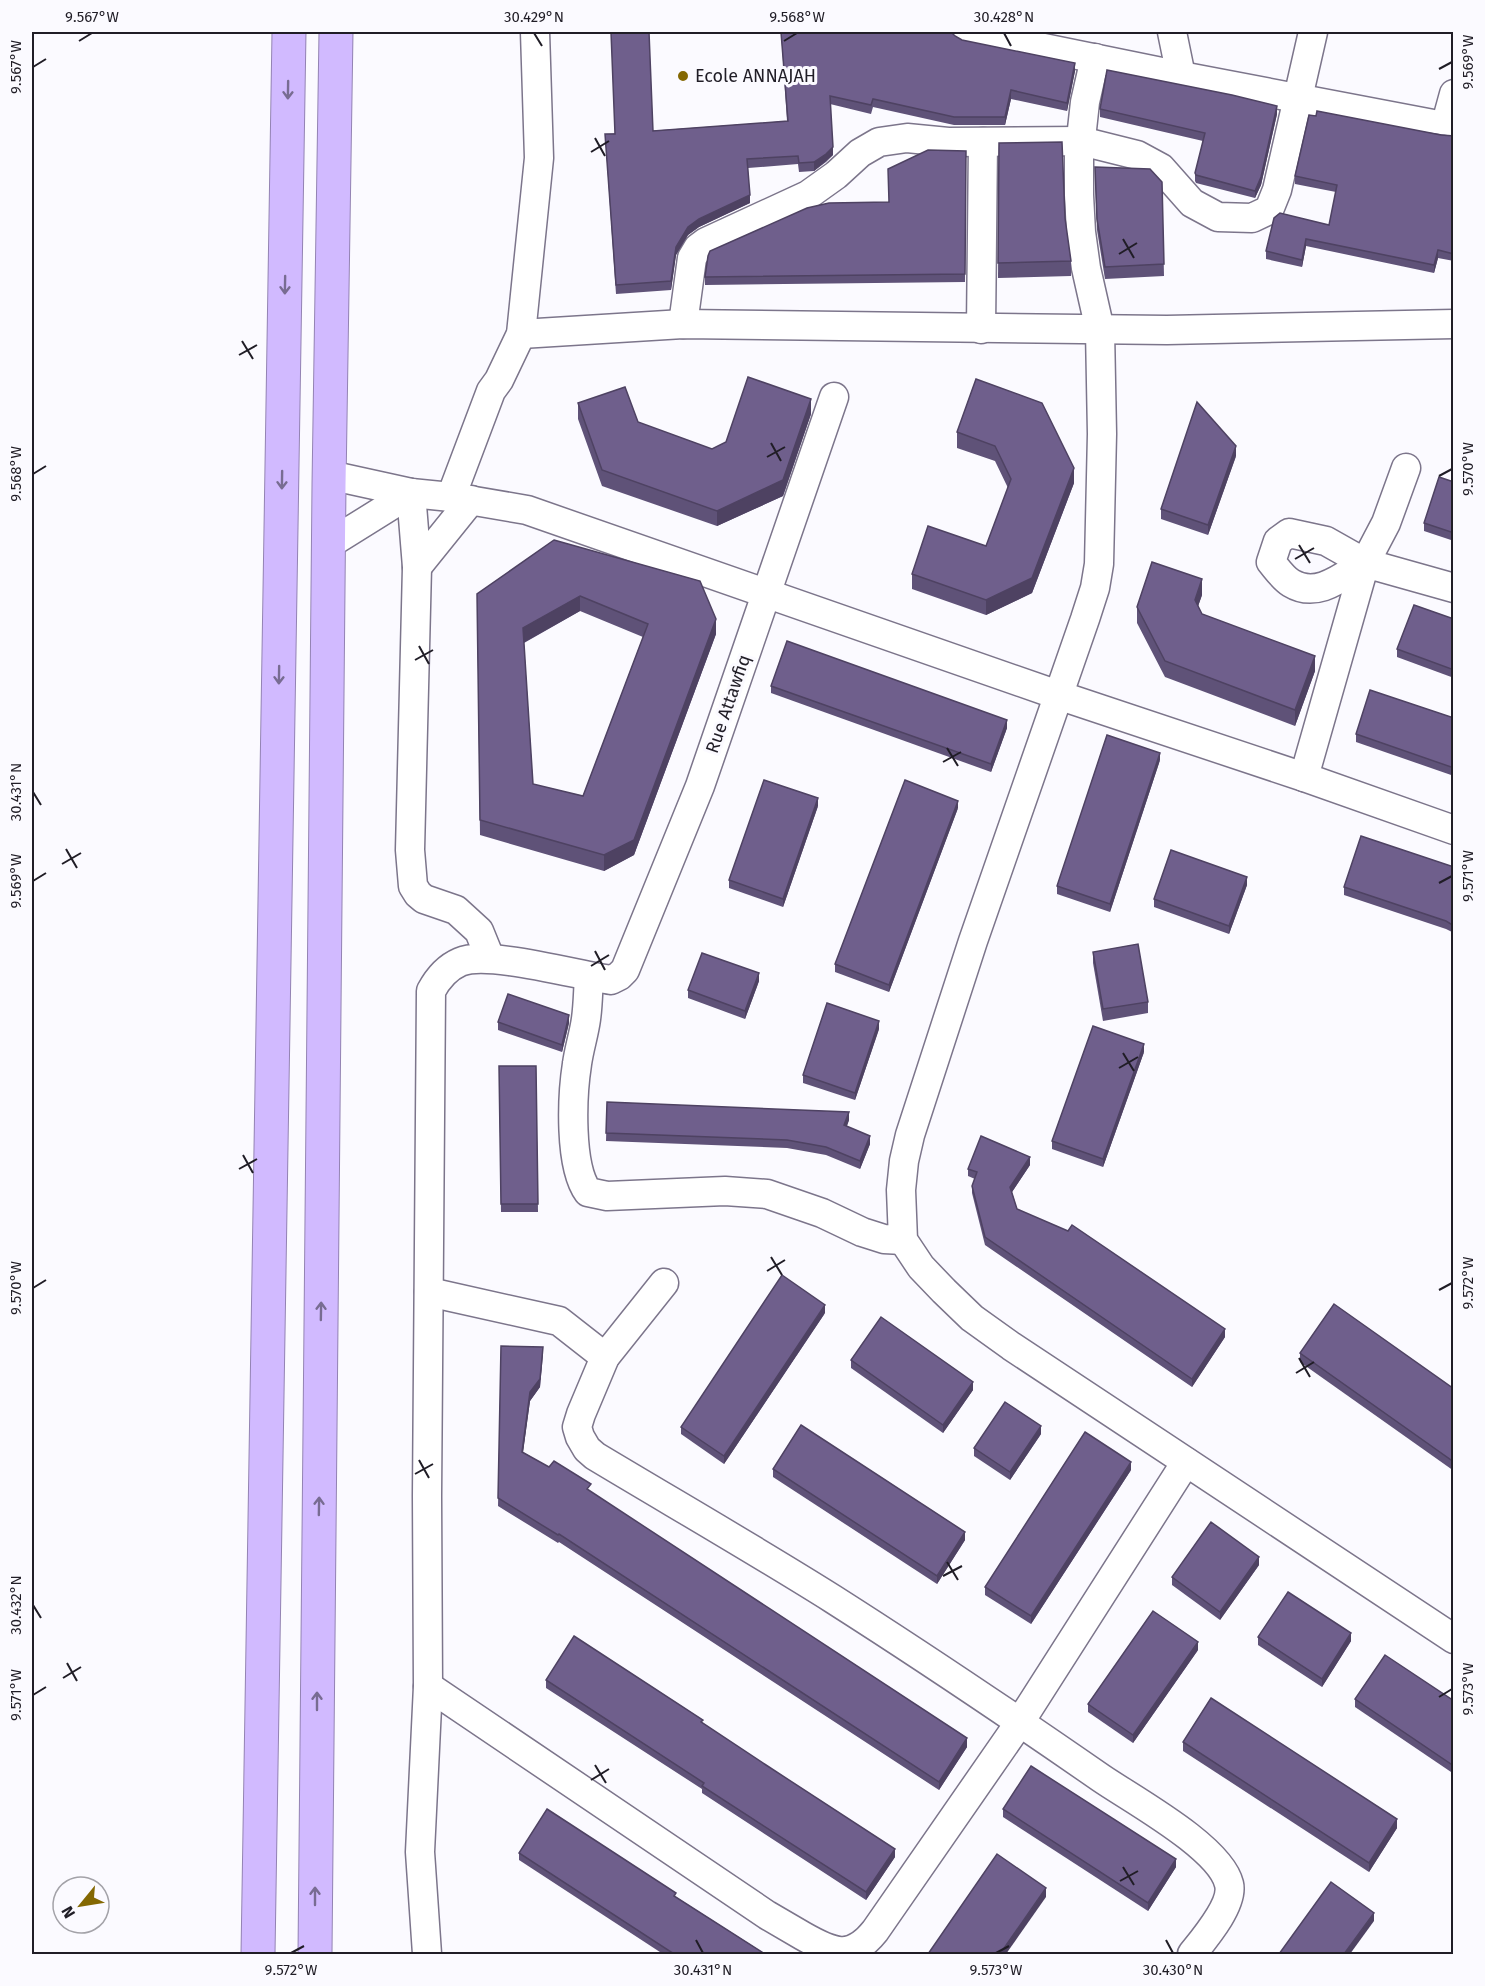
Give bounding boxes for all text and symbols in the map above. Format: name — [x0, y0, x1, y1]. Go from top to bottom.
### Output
text: 9.567°W — [65, 8, 120, 26]
text: 30.429°N — [504, 8, 564, 26]
text: 9.568°W — [769, 8, 825, 26]
text: 30.428°N — [974, 8, 1034, 26]
text: 9.569°W — [1459, 34, 1477, 90]
text: 9.567°W — [7, 39, 25, 94]
place label: Ecole ANNAJAH — [695, 65, 816, 87]
marker: Ecole ANNAJAH — [676, 69, 690, 83]
one-way arrow — [282, 79, 294, 99]
one-way arrow — [279, 274, 291, 294]
text: 9.570°W — [1459, 441, 1477, 496]
text: 9.568°W — [7, 446, 25, 502]
one-way arrow — [276, 469, 288, 489]
street label: Rue Attawfiq — [701, 652, 755, 756]
one-way arrow — [273, 664, 285, 684]
text: 30.431°N — [7, 763, 25, 821]
text: 9.571°W — [1459, 849, 1477, 902]
text: 9.569°W — [7, 853, 25, 909]
text: 9.572°W — [1459, 1256, 1477, 1309]
text: 9.570°W — [7, 1260, 25, 1315]
one-way arrow — [315, 1302, 327, 1322]
one-way arrow — [313, 1497, 325, 1517]
text: 30.432°N — [7, 1575, 25, 1635]
text: 9.573°W — [1459, 1662, 1477, 1716]
text: 9.571°W — [7, 1668, 25, 1721]
one-way arrow — [311, 1692, 323, 1712]
north arrow — [51, 1875, 111, 1935]
one-way arrow — [309, 1887, 321, 1907]
text: N — [58, 1903, 79, 1922]
text: 9.572°W — [265, 1961, 318, 1979]
text: 30.431°N — [674, 1961, 732, 1979]
text: 9.573°W — [969, 1961, 1023, 1979]
text: 30.430°N — [1143, 1961, 1203, 1979]

